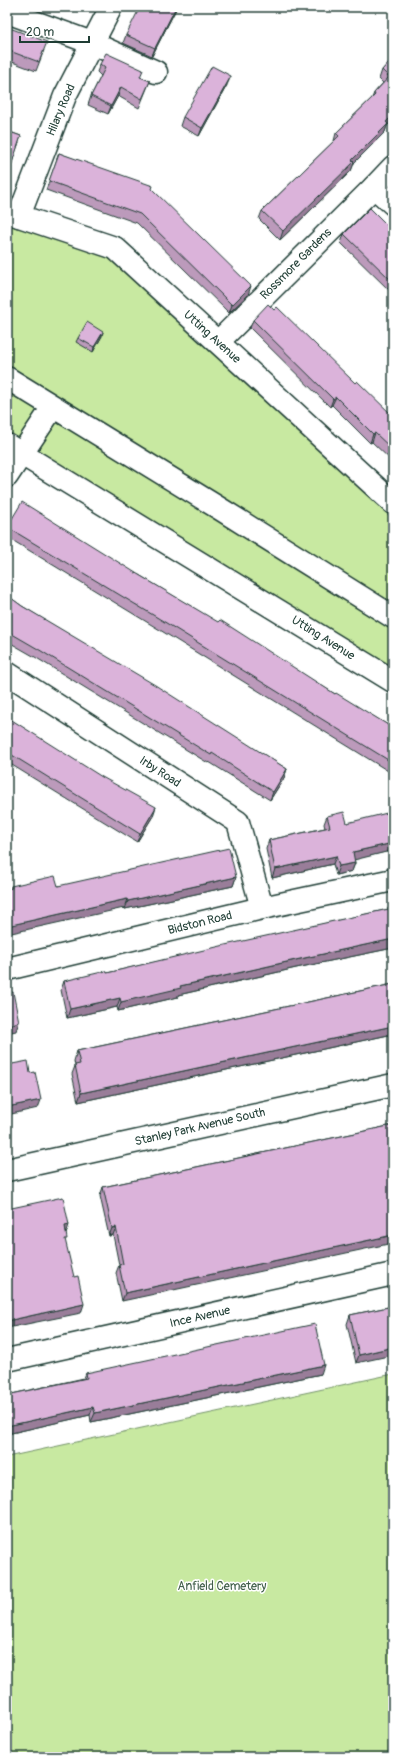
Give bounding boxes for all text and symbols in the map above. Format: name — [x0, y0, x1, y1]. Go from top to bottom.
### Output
scale bar — [20, 18, 89, 44]
text: 20 m — [26, 25, 55, 40]
street label: Hilary Road — [43, 82, 79, 138]
street label: Rossmore Gardens — [257, 225, 335, 303]
street label: Utting Avenue — [180, 307, 244, 367]
street label: Utting Avenue — [289, 613, 358, 663]
street label: Irby Road — [137, 753, 184, 791]
street label: Bidston Road — [166, 908, 234, 938]
street label: Stanley Park Avenue South — [133, 1105, 267, 1149]
street label: Ince Avenue — [168, 1303, 232, 1331]
park label: Anfield Cemetery — [178, 1579, 266, 1594]

